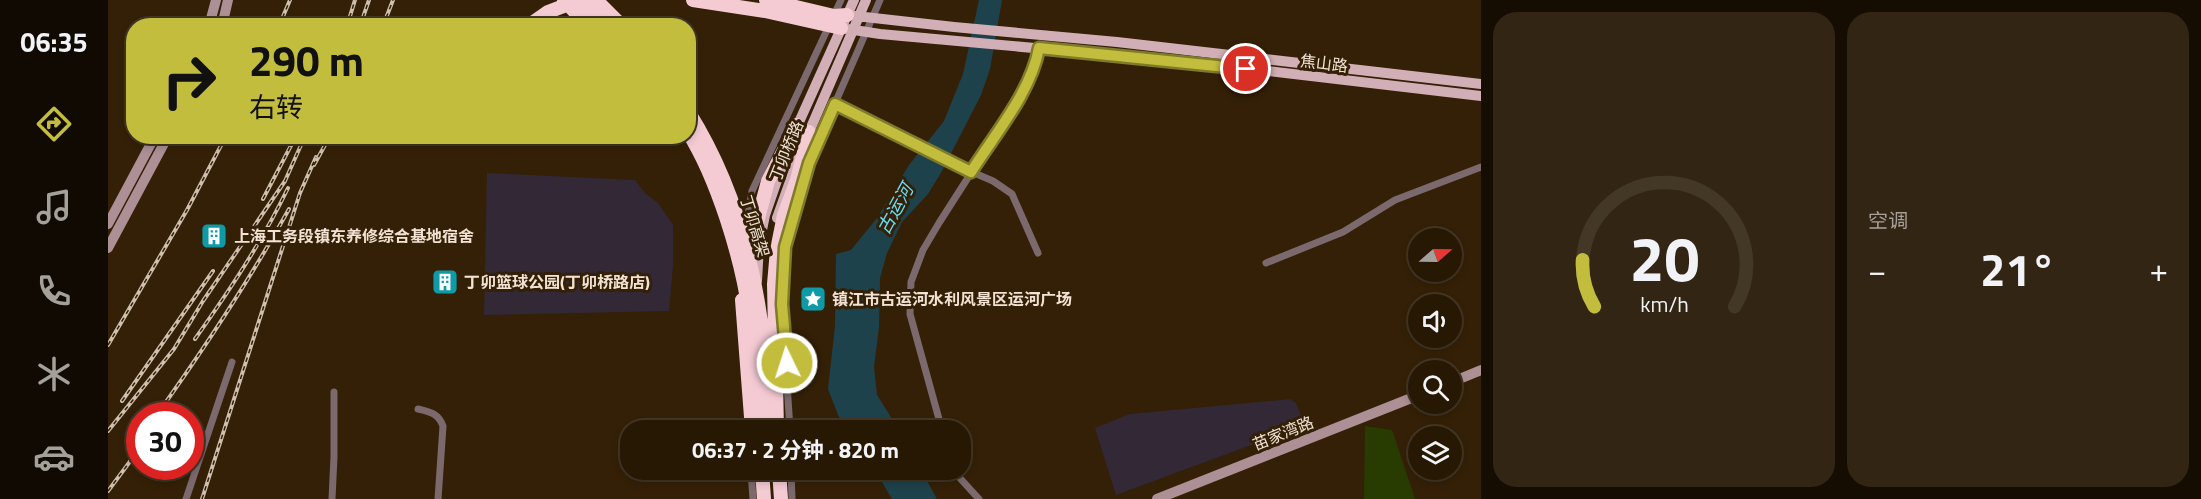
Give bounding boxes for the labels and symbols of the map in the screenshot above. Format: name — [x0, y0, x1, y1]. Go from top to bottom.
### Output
pin — [1220, 43, 1271, 94]
street label: 焦山路 — [1299, 48, 1349, 78]
street label: 丁卯桥路 — [763, 117, 809, 185]
water label: 古运河 — [870, 176, 921, 239]
street label: 丁卯高架 — [734, 192, 776, 260]
building icon: 上海工务段镇东养修综合基地宿舍 — [199, 221, 229, 251]
place label: 上海工务段镇东养修综合基地宿舍 — [234, 224, 474, 248]
north arrow — [1408, 228, 1462, 282]
building icon: 丁卯篮球公园(丁卯桥路店) — [430, 267, 460, 297]
place label: 丁卯篮球公园(丁卯桥路店) — [464, 270, 650, 294]
place icon: 镇江市古运河水利风景区运河广场 — [798, 284, 828, 314]
place label: 镇江市古运河水利风景区运河广场 — [832, 287, 1072, 311]
position arrow — [755, 331, 819, 395]
speed limit sign: 30 — [126, 402, 204, 480]
street label: 苗家湾路 — [1249, 410, 1317, 456]

